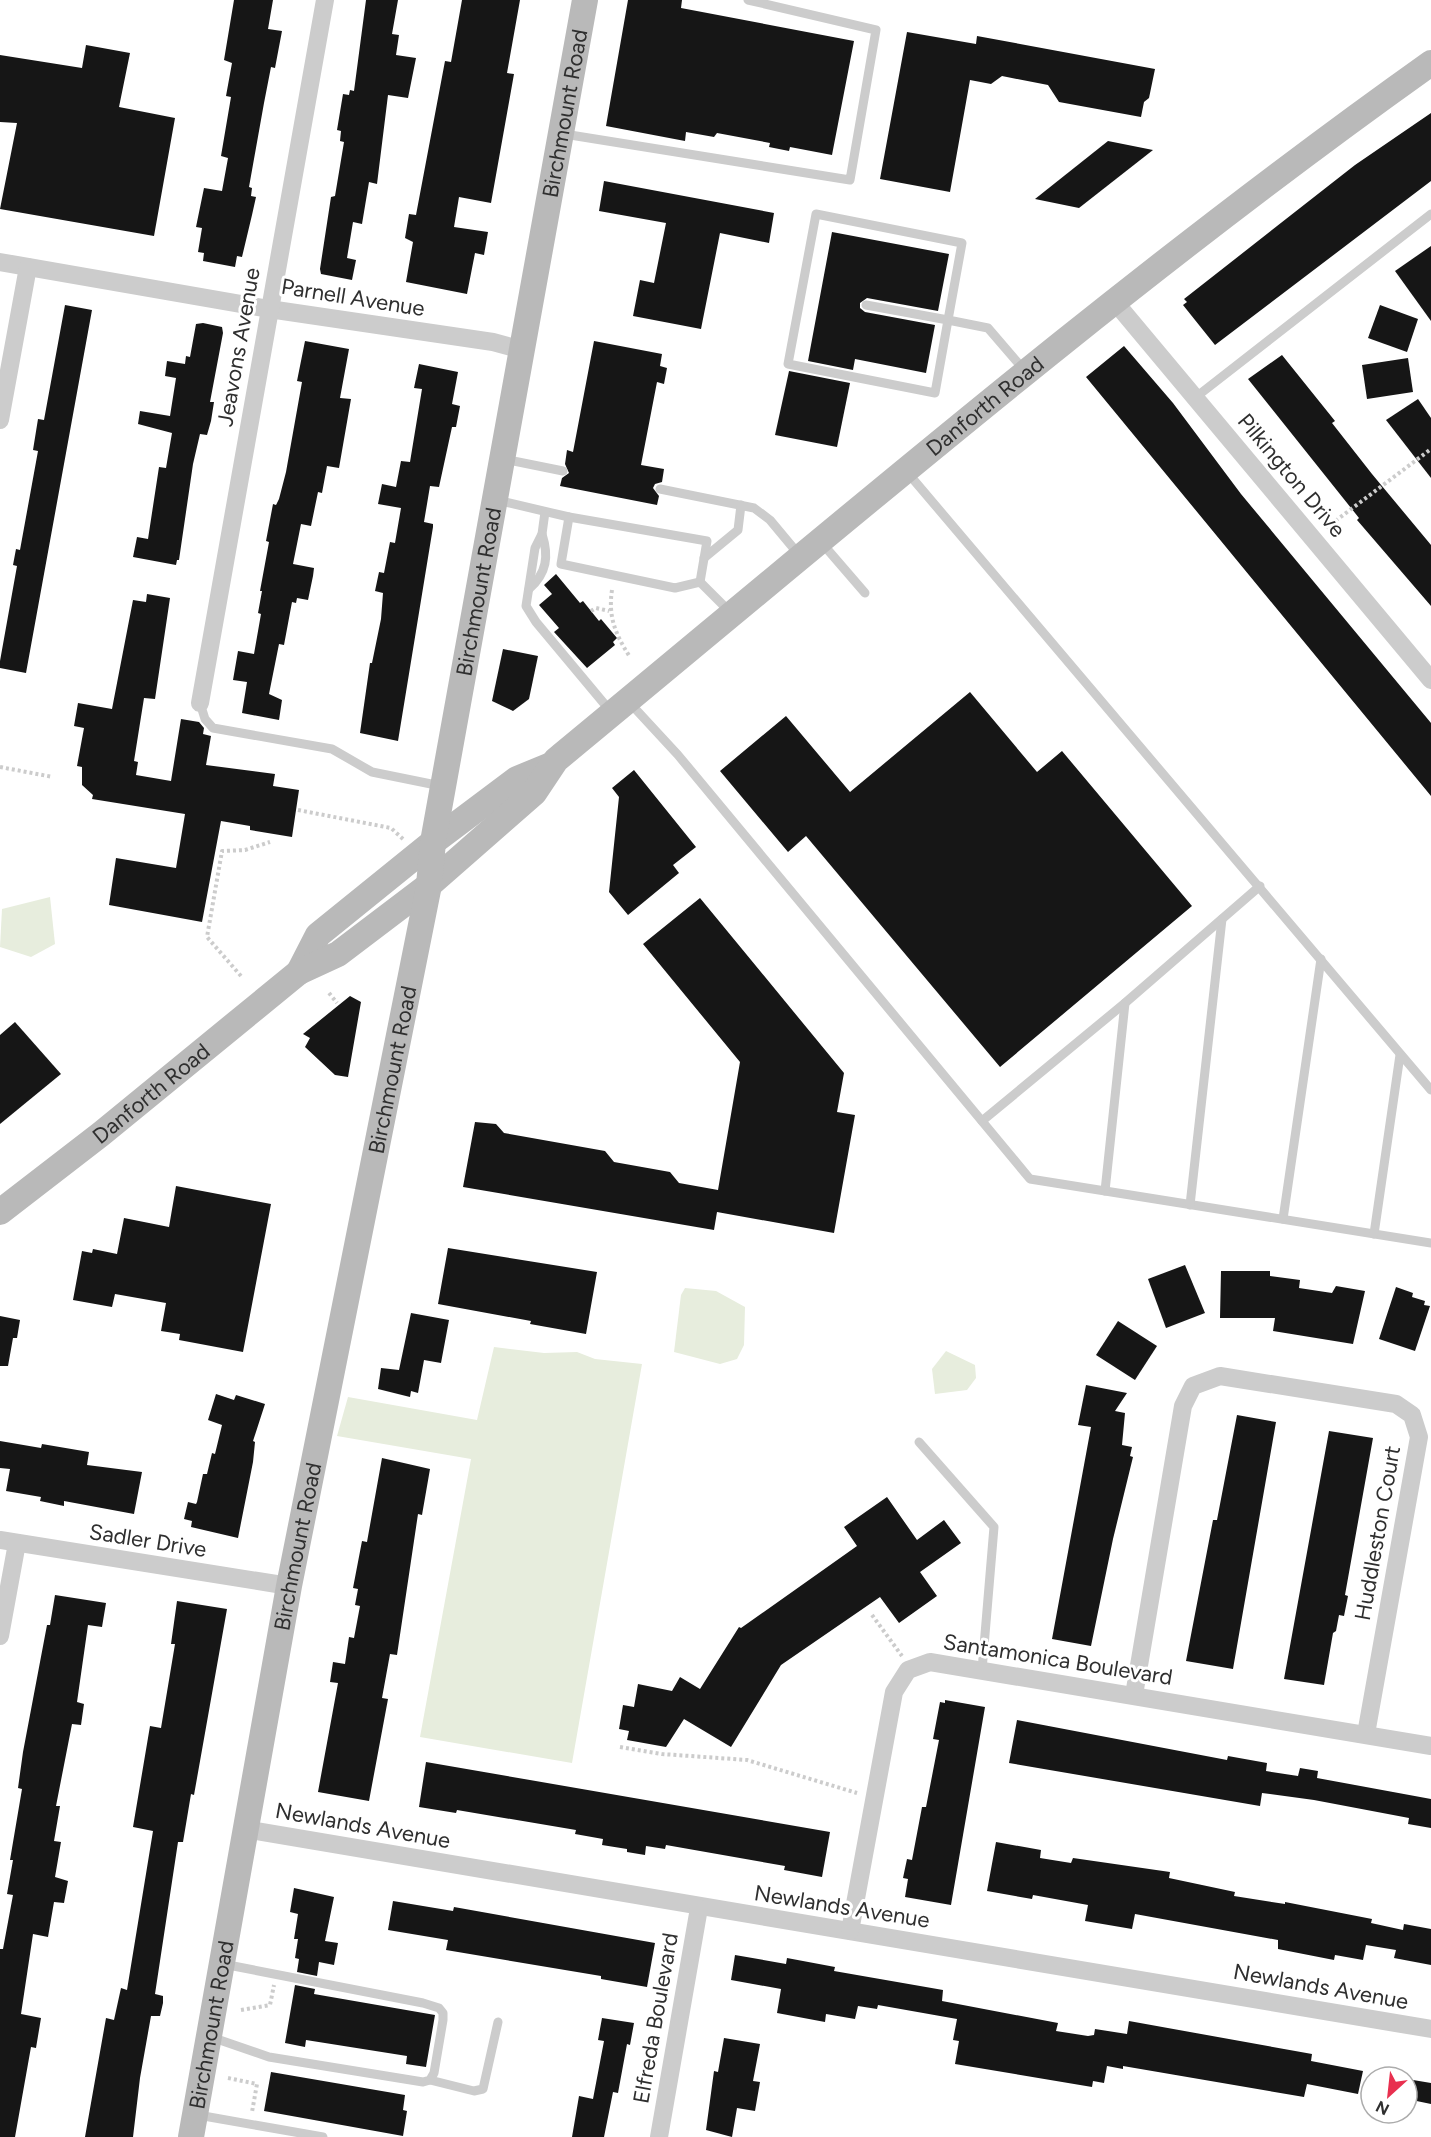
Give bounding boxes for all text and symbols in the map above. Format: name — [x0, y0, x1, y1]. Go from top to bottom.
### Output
street label: Birchmount Road — [537, 27, 593, 200]
street label: Jeavons Avenue — [211, 266, 266, 429]
street label: Parnell Avenue — [279, 273, 427, 322]
street label: Danforth Road — [921, 350, 1049, 462]
street label: Pilkington Drive — [1232, 408, 1351, 543]
street label: Birchmount Road — [450, 505, 507, 678]
street label: Birchmount Road — [363, 984, 423, 1156]
street label: Danforth Road — [87, 1038, 215, 1150]
street label: Huddleston Court — [1349, 1444, 1406, 1623]
street label: Birchmount Road — [268, 1460, 327, 1633]
street label: Sadler Drive — [87, 1518, 208, 1563]
street label: Santamonica Boulevard — [941, 1628, 1174, 1691]
street label: Newlands Avenue — [273, 1797, 453, 1854]
street label: Newlands Avenue — [752, 1879, 932, 1934]
street label: Elfreda Boulevard — [627, 1931, 684, 2105]
street label: Birchmount Road — [183, 1938, 240, 2111]
street label: Newlands Avenue — [1231, 1958, 1411, 2015]
north arrow — [1359, 2065, 1419, 2125]
text: N — [1373, 2097, 1392, 2119]

